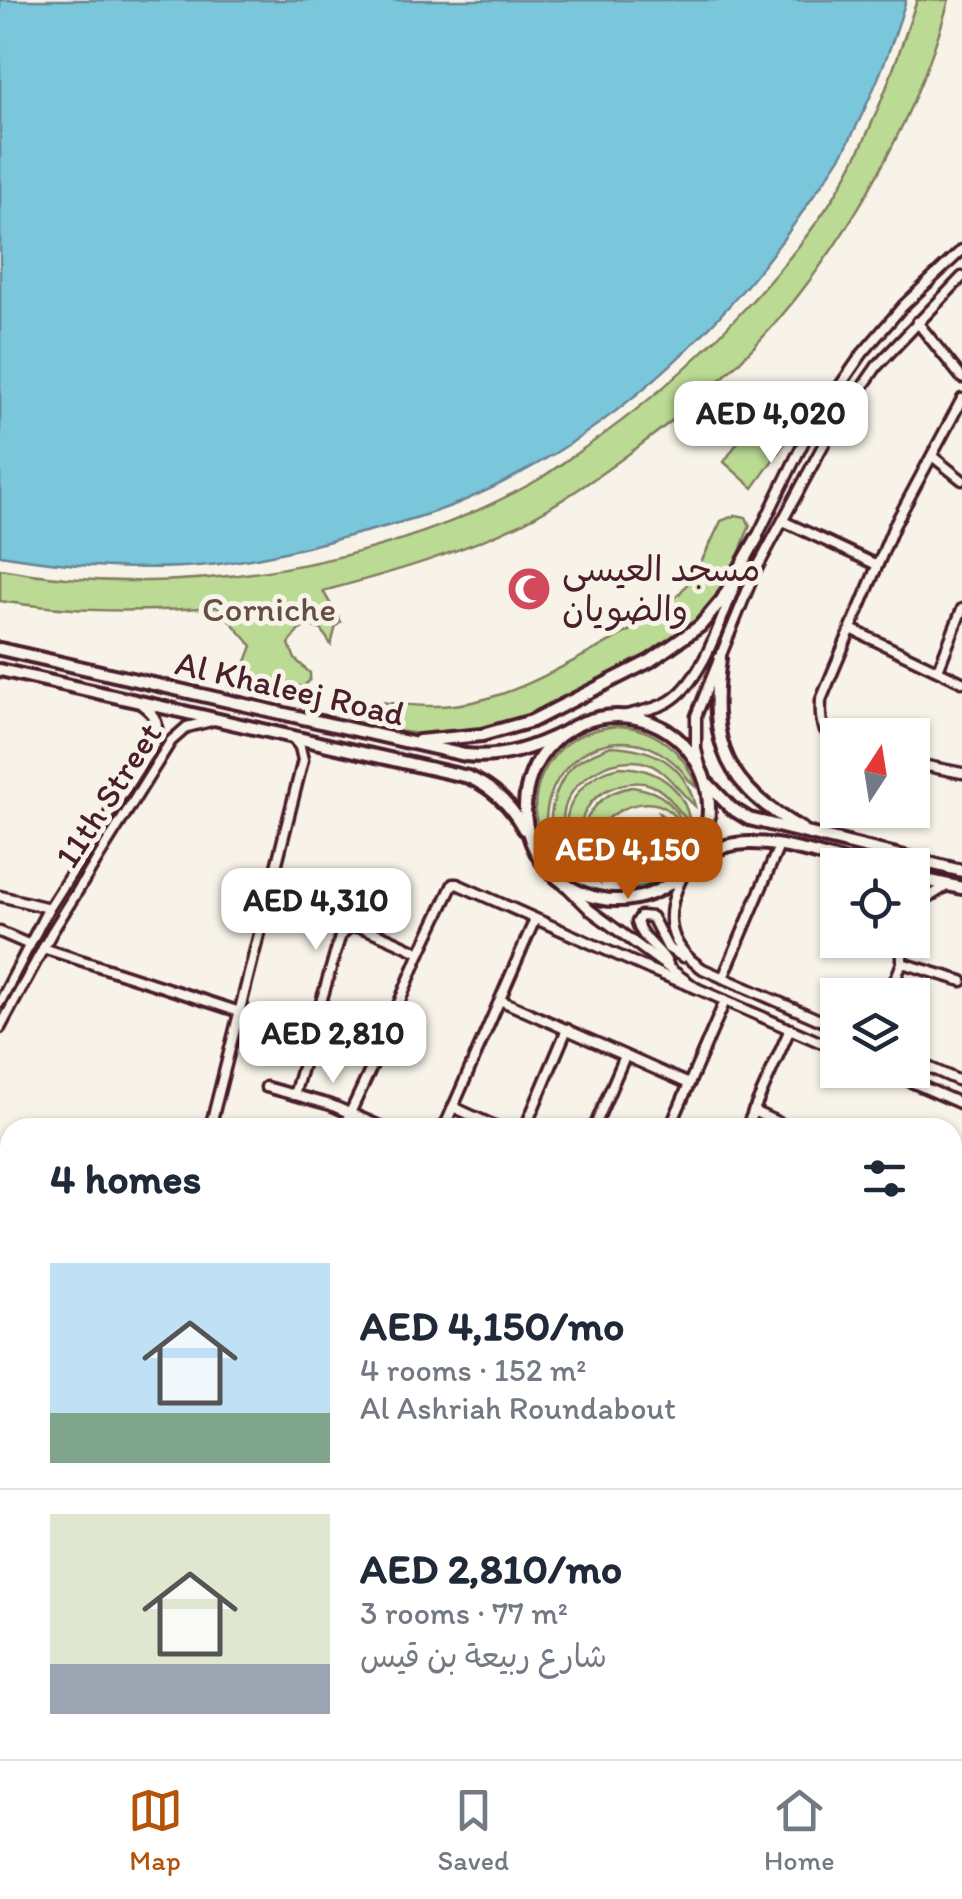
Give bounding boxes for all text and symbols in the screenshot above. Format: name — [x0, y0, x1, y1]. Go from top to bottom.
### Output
pin: AED 4,020 — [657, 381, 885, 466]
text: AED 4,020 — [696, 394, 846, 432]
place label: مسجد العيسى والضويان — [562, 548, 760, 631]
mosque icon: مسجد العيسى والضويان — [506, 566, 552, 612]
park label: Corniche — [202, 588, 336, 630]
street label: Al Khaleej Road — [172, 641, 409, 735]
street label: 11th Street — [46, 715, 170, 875]
north arrow — [820, 718, 930, 828]
map controls — [820, 718, 930, 1088]
pin: AED 4,150 — [514, 817, 742, 902]
text: AED 4,150 — [556, 830, 700, 868]
button: locate — [820, 848, 930, 958]
pin: AED 4,310 — [202, 868, 430, 953]
text: AED 4,310 — [243, 881, 389, 919]
button: layers — [820, 978, 930, 1088]
pin: AED 2,810 — [219, 1001, 447, 1086]
text: AED 2,810 — [261, 1014, 405, 1052]
icon: filters — [857, 1151, 912, 1206]
text: 4 homes — [50, 1153, 201, 1204]
text: AED 4,150/mo — [360, 1300, 625, 1351]
icon: home — [130, 1303, 250, 1423]
text: 4 rooms · 152 m² — [360, 1351, 587, 1389]
text: Al Ashriah Roundabout — [360, 1389, 676, 1427]
text: AED 2,810/mo — [360, 1543, 622, 1594]
icon: home — [130, 1554, 250, 1674]
text: 3 rooms · 77 m² — [360, 1594, 568, 1632]
text: شارع ربيعة بن قيس — [360, 1637, 607, 1675]
tab: Map — [128, 1783, 183, 1877]
tab: Saved — [438, 1783, 509, 1877]
tab: Home — [764, 1783, 835, 1877]

